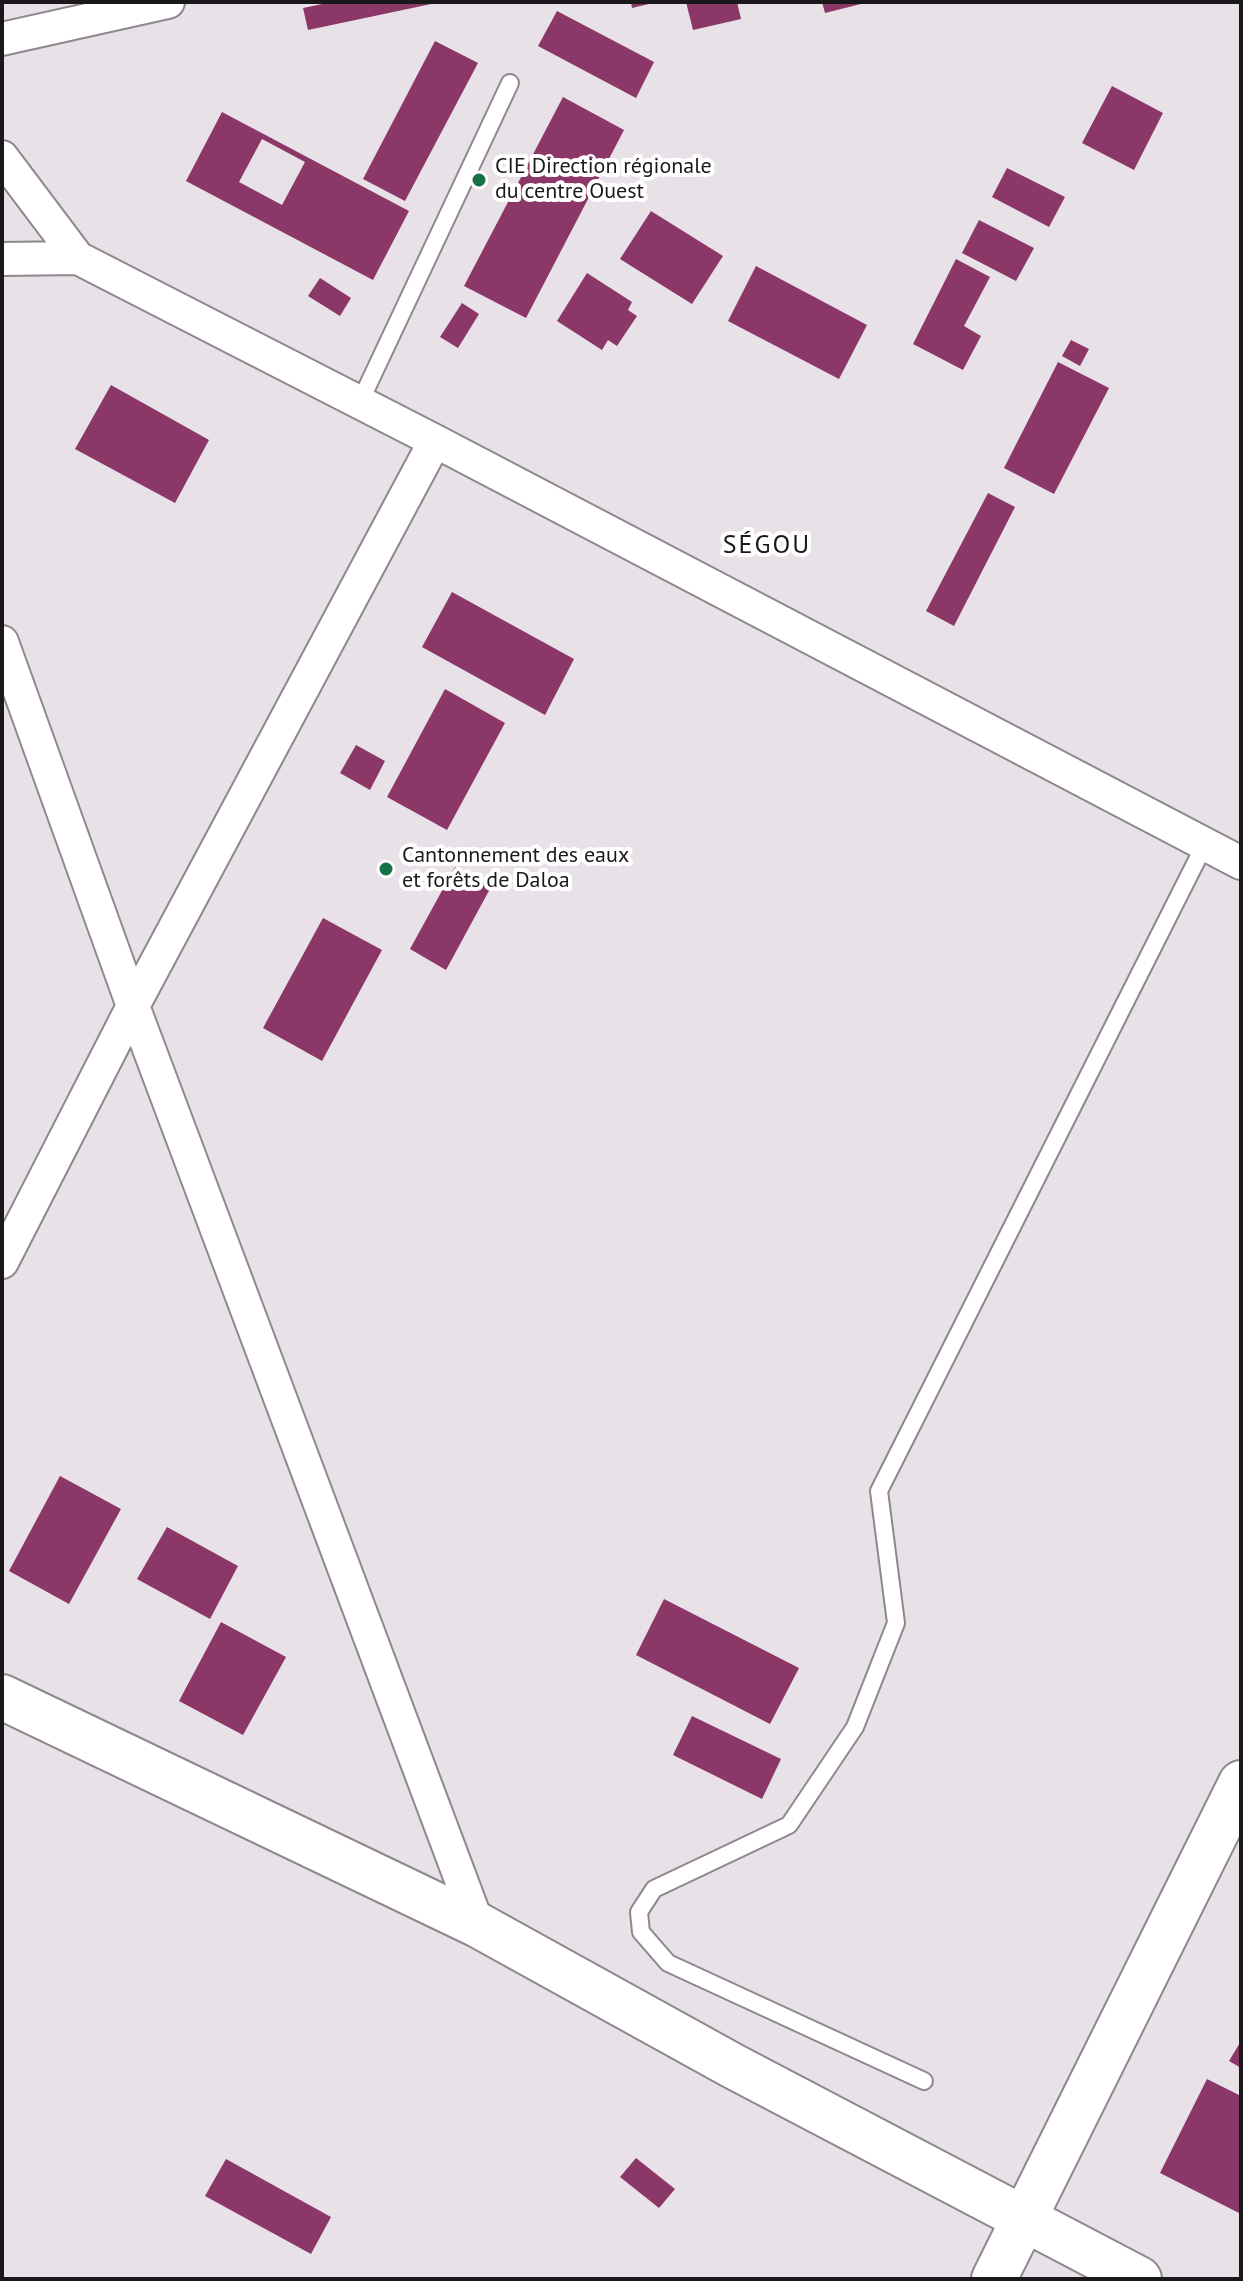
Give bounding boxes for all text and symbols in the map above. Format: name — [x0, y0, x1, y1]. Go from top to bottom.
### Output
place label: CIE Direction régionale du centre Ouest — [495, 154, 712, 206]
marker: CIE Direction régionale du centre Ouest — [470, 171, 488, 189]
district label: SÉGOU — [723, 530, 811, 562]
place label: Cantonnement des eaux et forêts de Daloa — [402, 843, 629, 894]
marker: Cantonnement des eaux et forêts de Daloa — [377, 860, 395, 878]

